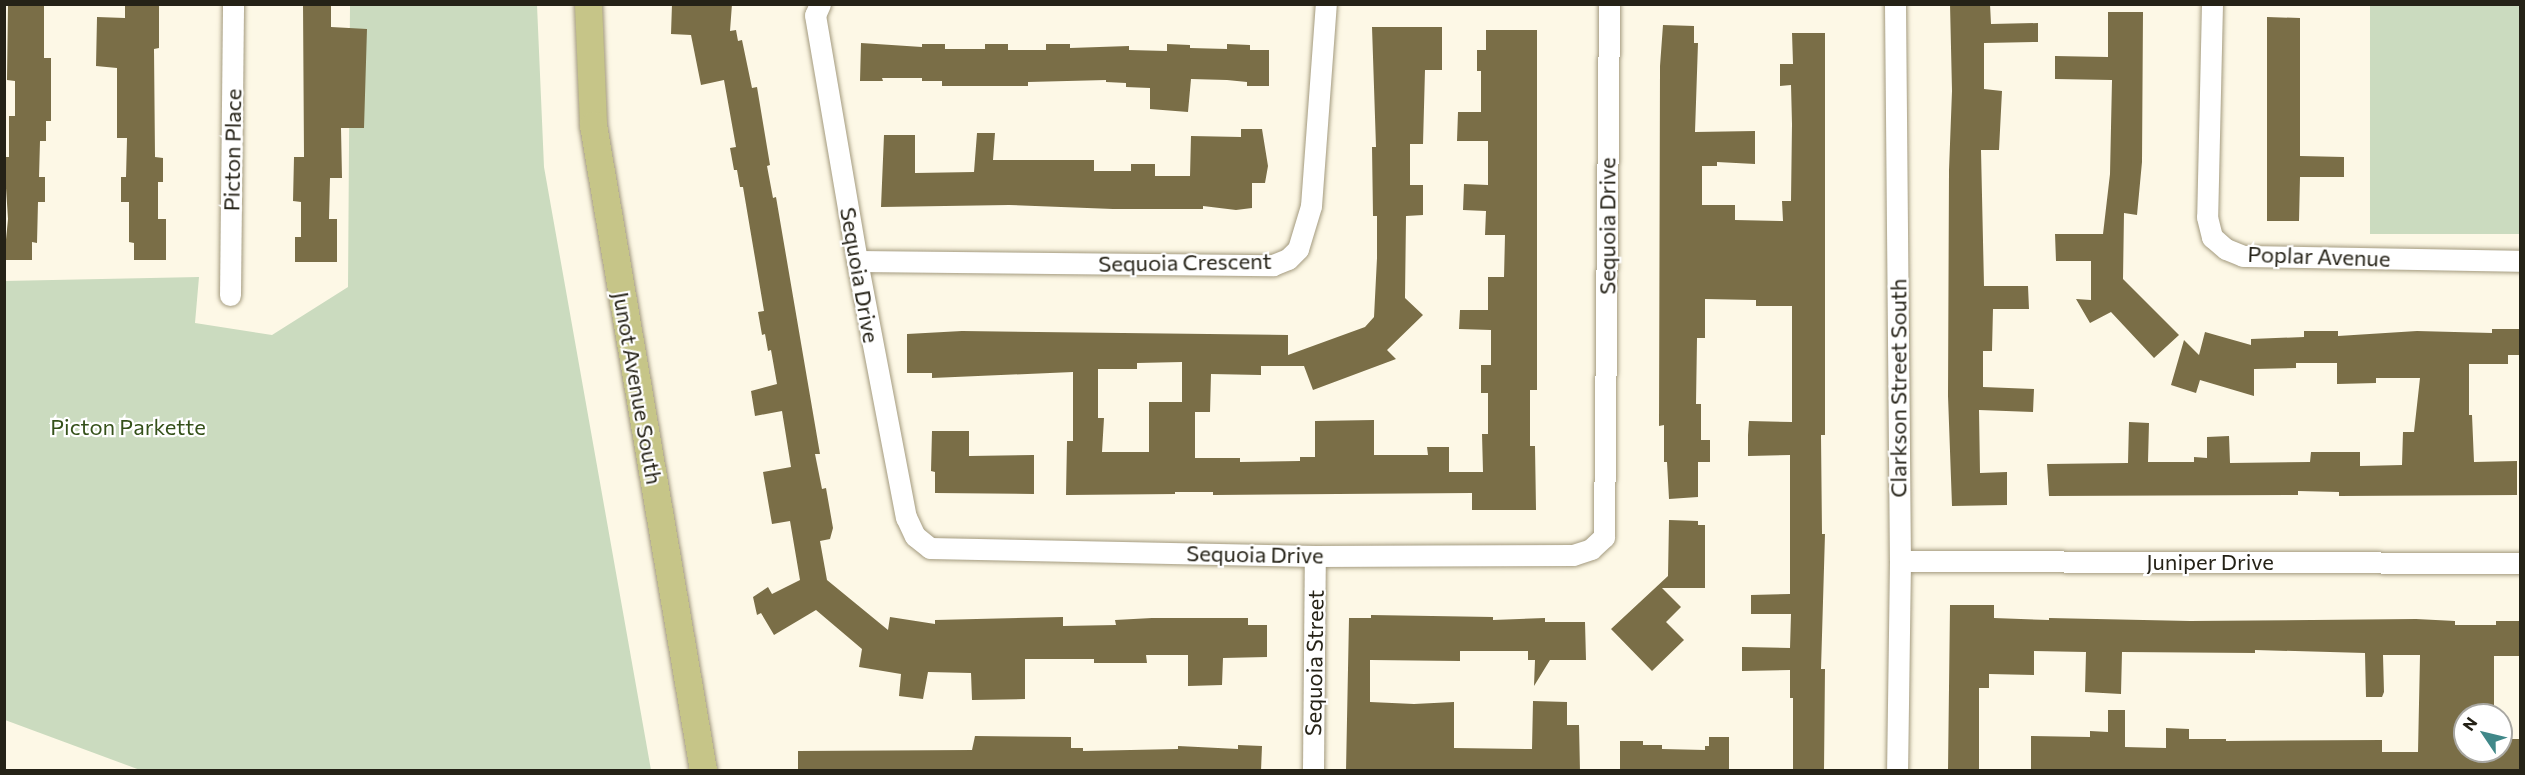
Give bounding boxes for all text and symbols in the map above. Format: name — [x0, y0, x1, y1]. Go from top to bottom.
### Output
street label: Picton Place — [218, 89, 246, 211]
street label: Sequoia Drive — [1594, 157, 1620, 295]
street label: Sequoia Drive — [835, 205, 885, 345]
street label: Poplar Avenue — [2247, 240, 2391, 272]
street label: Sequoia Crescent — [1098, 247, 1272, 277]
street label: Clarkson Street South — [1885, 278, 1911, 498]
street label: Junot Avenue South — [608, 290, 668, 486]
park label: Picton Parkette — [50, 414, 206, 440]
street label: Sequoia Drive — [1186, 540, 1324, 568]
street label: Juniper Drive — [2146, 549, 2274, 575]
street label: Sequoia Street — [1300, 590, 1328, 736]
north arrow — [2453, 703, 2513, 763]
text: N — [2458, 713, 2481, 734]

